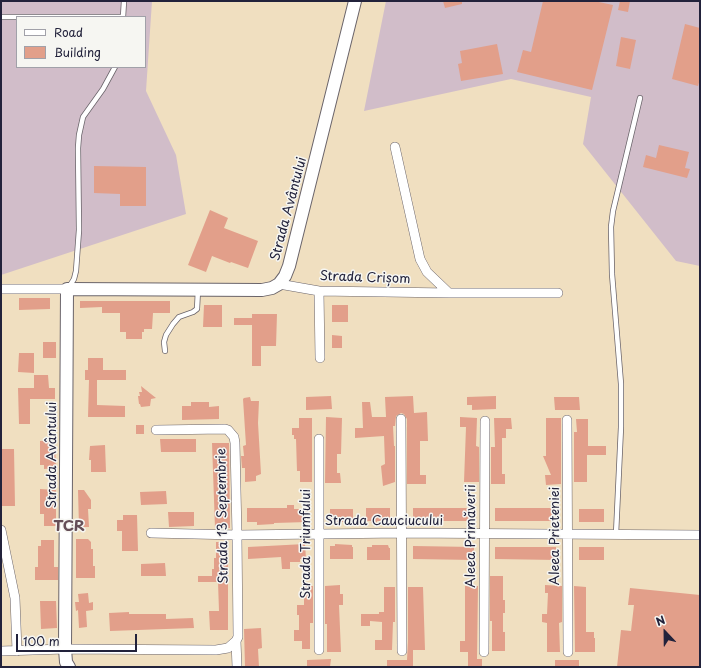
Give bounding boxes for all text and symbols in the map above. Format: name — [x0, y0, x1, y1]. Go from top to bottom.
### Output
legend — [16, 16, 146, 68]
text: Road — [54, 23, 83, 41]
text: Building — [54, 43, 101, 61]
street label: Strada Avântului — [268, 155, 310, 263]
street label: Strada Crișom — [319, 269, 411, 287]
street label: Strada Avântului — [44, 402, 60, 508]
street label: Strada 13 Septembrie — [214, 448, 232, 584]
street label: Aleea Primăverii — [463, 484, 479, 588]
street label: Aleea Prieteniei — [547, 487, 563, 585]
street label: Strada Triumfului — [298, 489, 314, 599]
street label: Strada Cauciucului — [325, 513, 443, 529]
district label: TCR — [53, 518, 85, 536]
text: N — [653, 611, 668, 630]
north arrow — [645, 612, 685, 652]
scale bar — [18, 626, 139, 652]
text: 100 m — [23, 632, 60, 650]

